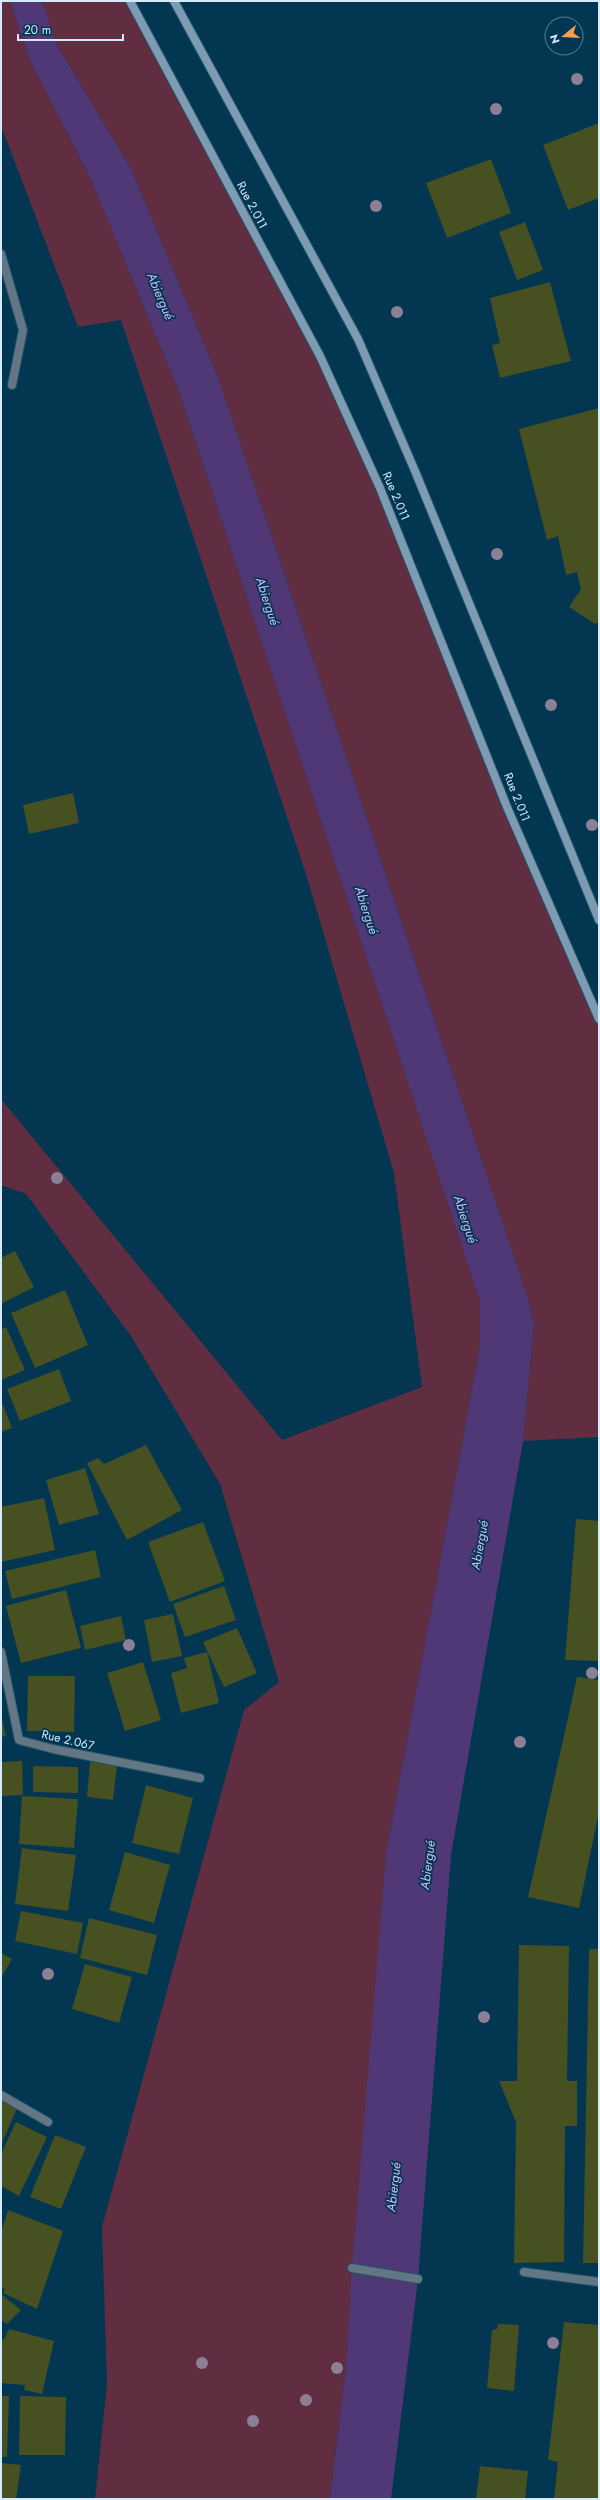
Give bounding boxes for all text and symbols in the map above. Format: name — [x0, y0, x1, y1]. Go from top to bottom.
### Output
scale bar — [18, 16, 123, 42]
north arrow — [544, 16, 584, 56]
text: 20 m — [24, 21, 51, 39]
text: N — [546, 32, 563, 46]
street label: Rue 2.011 — [232, 178, 272, 232]
water label: Abiergué — [142, 269, 179, 323]
street label: Rue 2.011 — [378, 469, 414, 523]
water label: Abiergué — [250, 574, 284, 628]
street label: Rue 2.011 — [499, 770, 535, 824]
water label: Abiergué — [349, 883, 383, 937]
water label: Abiergué — [448, 1192, 482, 1246]
water label: Abiergué — [466, 1518, 493, 1572]
street label: Rue 2.067 — [40, 1725, 97, 1755]
water label: Abiergué — [415, 1839, 440, 1892]
water label: Abiergué — [381, 2161, 406, 2214]

